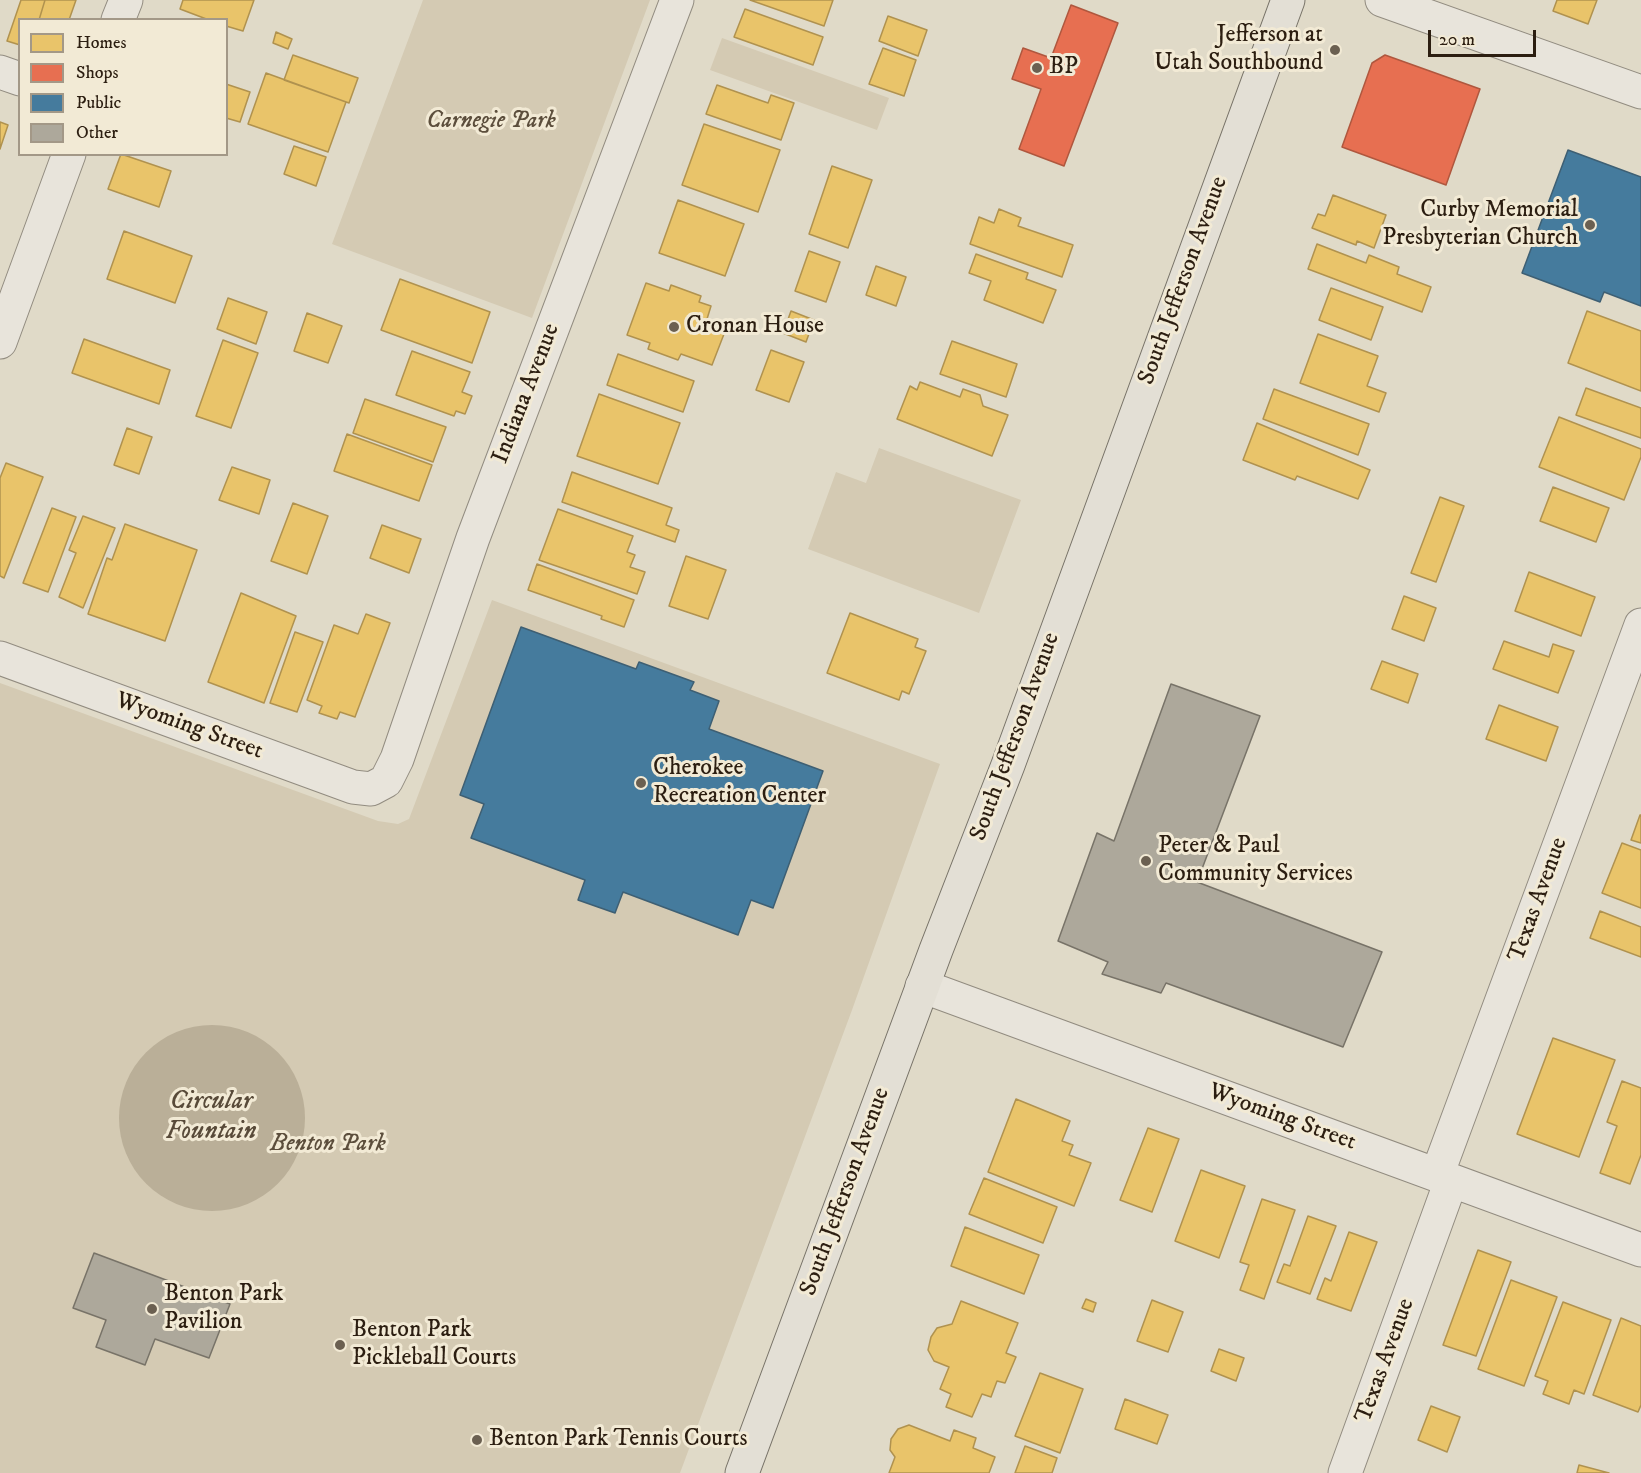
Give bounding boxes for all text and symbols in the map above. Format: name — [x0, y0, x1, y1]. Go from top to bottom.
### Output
legend — [18, 18, 228, 156]
scale bar — [1431, 18, 1539, 56]
place label: Jefferson at Utah Southbound — [1154, 22, 1323, 78]
text: 20 m — [1439, 29, 1475, 51]
text: Homes — [76, 32, 127, 54]
marker: Jefferson at Utah Southbound — [1328, 43, 1342, 57]
place label: BP — [1049, 54, 1078, 82]
marker: BP — [1030, 61, 1044, 75]
text: Shops — [76, 62, 119, 84]
text: Public — [76, 92, 121, 114]
park label: Carnegie Park — [426, 108, 556, 136]
text: Other — [76, 122, 118, 144]
street label: South Jefferson Avenue — [1133, 173, 1235, 389]
place label: Curby Memorial Presbyterian Church — [1382, 197, 1578, 253]
marker: Curby Memorial Presbyterian Church — [1583, 218, 1597, 232]
place label: Cronan House — [686, 313, 824, 341]
street label: Indiana Avenue — [487, 320, 567, 468]
marker: Cronan House — [667, 320, 681, 334]
street label: South Jefferson Avenue — [965, 629, 1067, 845]
street label: Wyoming Street — [111, 687, 267, 767]
place label: Cherokee Recreation Center — [653, 755, 826, 811]
marker: Cherokee Recreation Center — [634, 776, 648, 790]
place label: Peter & Paul Community Services — [1158, 833, 1353, 889]
street label: Texas Avenue — [1503, 834, 1575, 966]
marker: Peter & Paul Community Services — [1139, 854, 1153, 868]
street label: Wyoming Street — [1204, 1078, 1360, 1158]
street label: South Jefferson Avenue — [795, 1084, 897, 1300]
water label: Circular Fountain — [165, 1087, 257, 1148]
park label: Benton Park — [270, 1131, 386, 1159]
place label: Benton Park Pavilion — [164, 1281, 283, 1337]
street label: Texas Avenue — [1350, 1295, 1422, 1427]
marker: Benton Park Pavilion — [145, 1302, 159, 1316]
place label: Benton Park Pickleball Courts — [352, 1317, 516, 1373]
marker: Benton Park Pickleball Courts — [333, 1338, 347, 1352]
place label: Benton Park Tennis Courts — [489, 1426, 748, 1454]
marker: Benton Park Tennis Courts — [470, 1433, 484, 1447]

